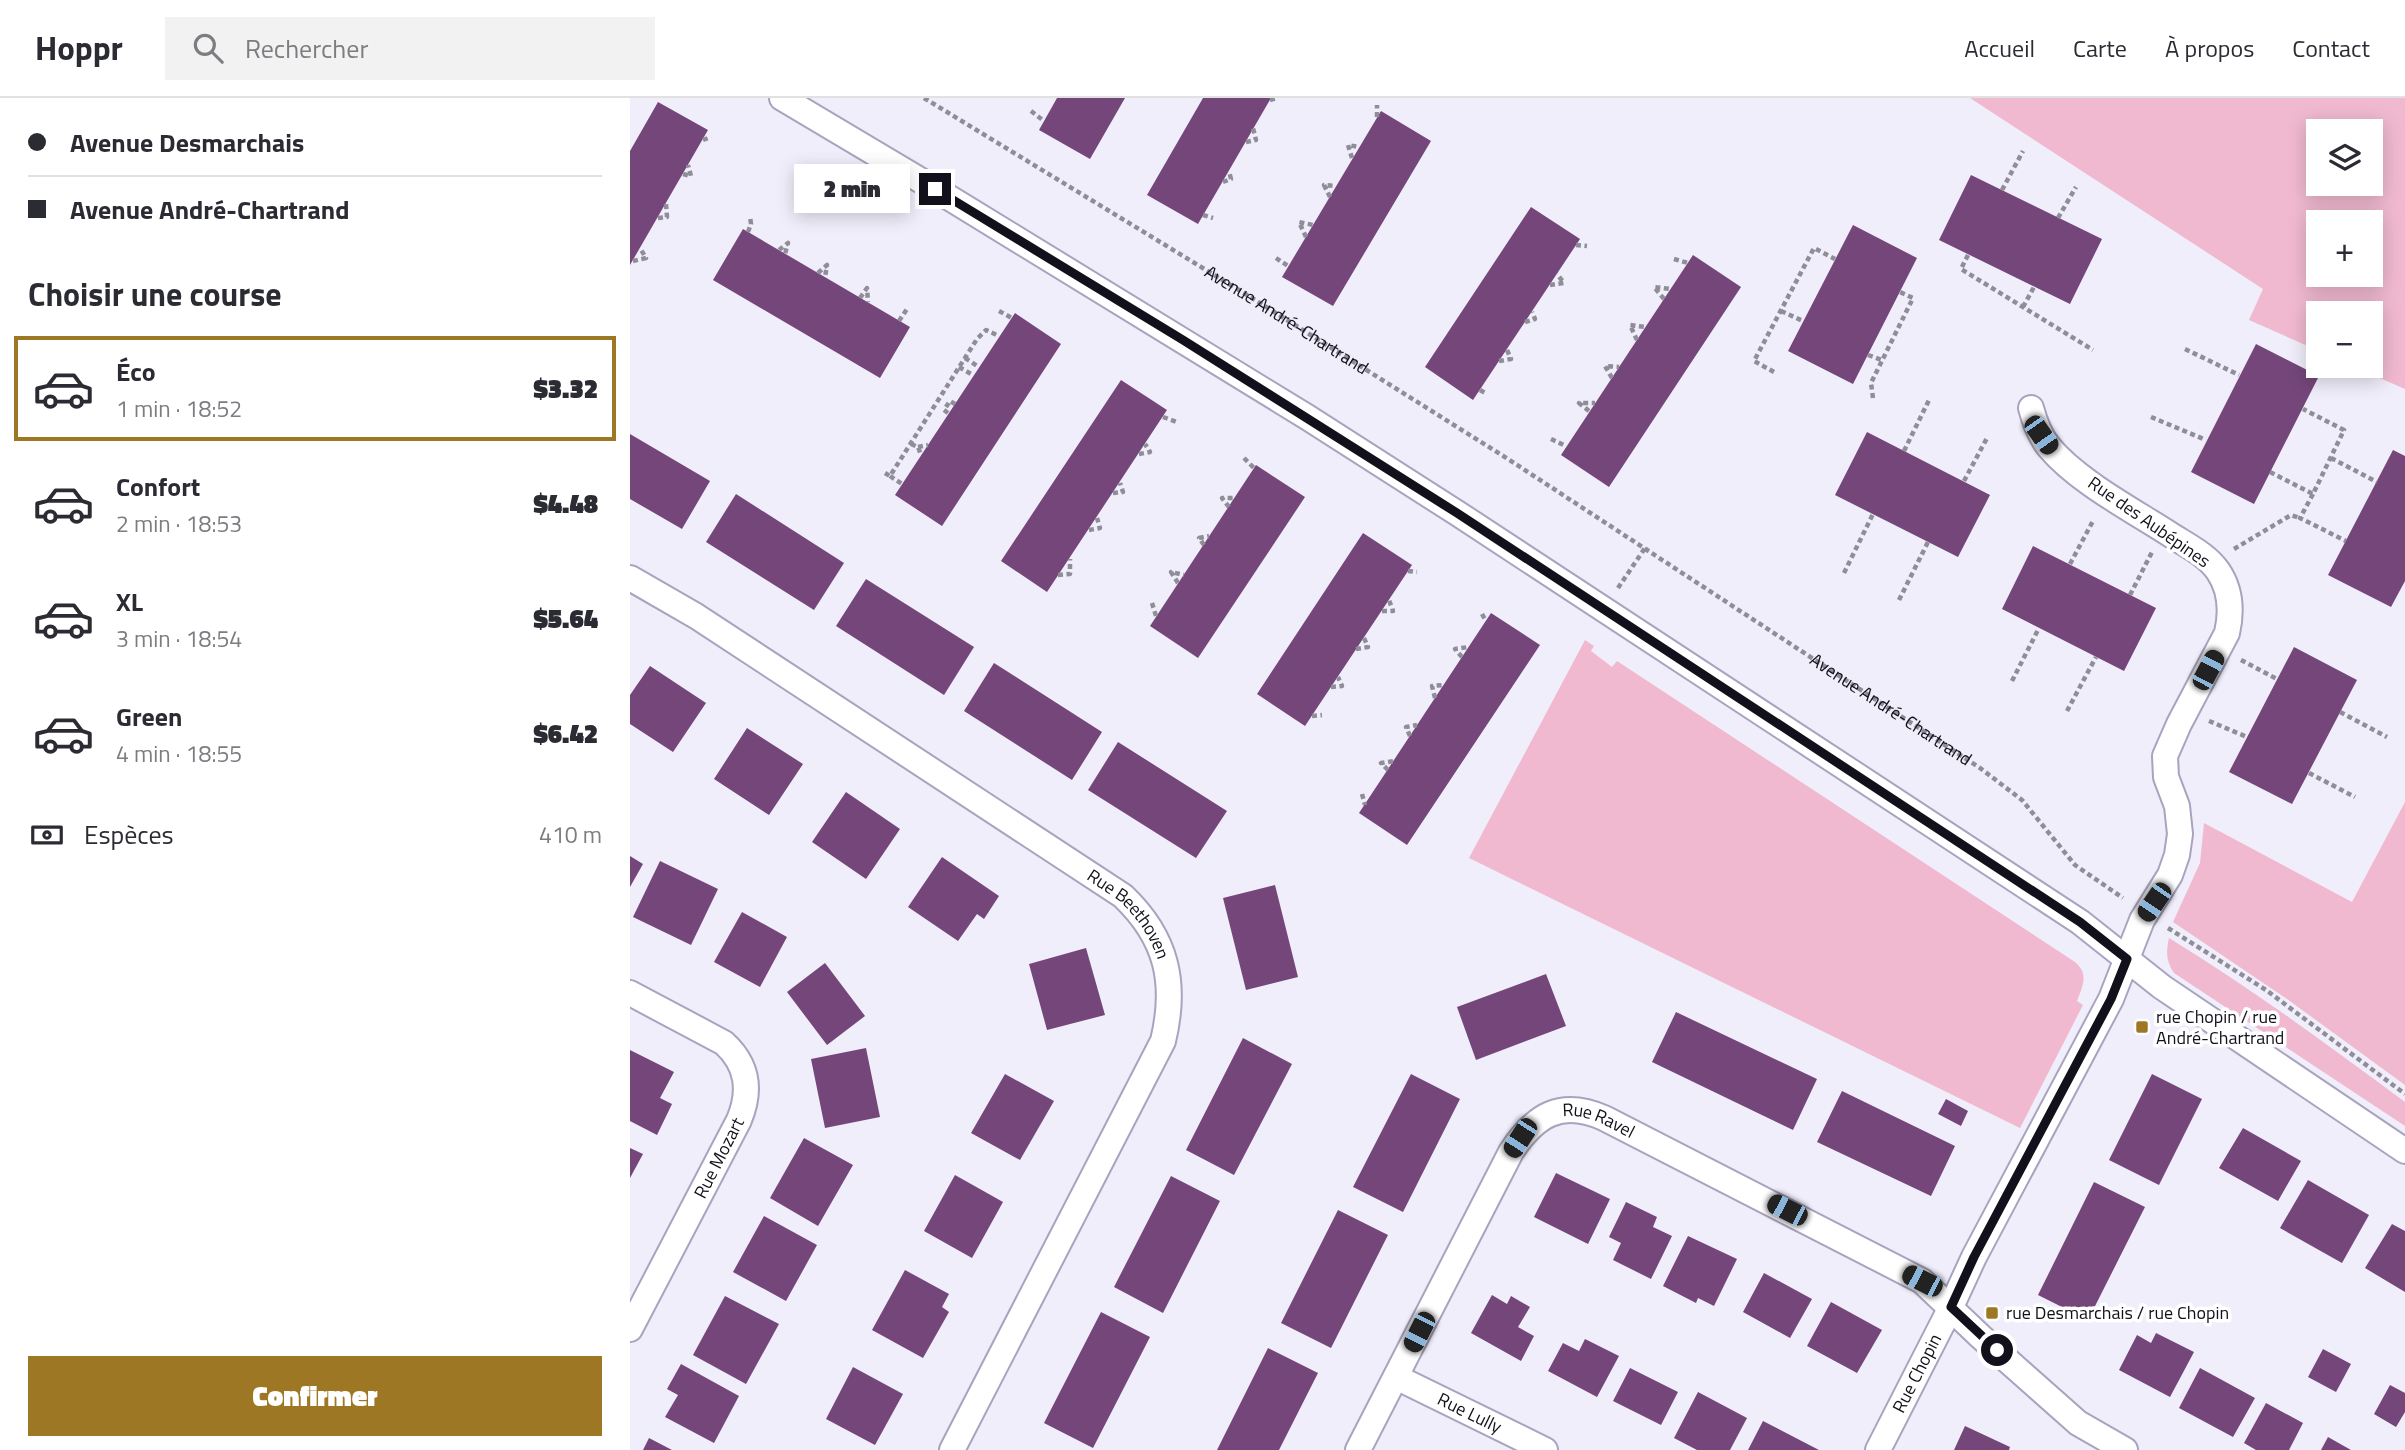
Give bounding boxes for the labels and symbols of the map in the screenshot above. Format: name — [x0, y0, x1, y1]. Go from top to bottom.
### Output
callout: 2 min — [795, 164, 910, 214]
route end — [919, 173, 951, 205]
street label: Avenue André-Chartrand — [1199, 258, 1374, 381]
car — [2021, 412, 2062, 458]
street label: Rue des Aubépines — [2083, 469, 2216, 574]
street label: Avenue André-Chartrand — [1805, 646, 1977, 772]
car — [2189, 647, 2228, 693]
street label: Rue Beethoven — [1082, 862, 1177, 962]
car — [2134, 879, 2175, 925]
place label: rue Chopin / rue André-Chartrand — [2156, 1003, 2284, 1051]
marker: rue Chopin / rue André-Chartrand — [2134, 1019, 2150, 1035]
street label: Rue Ravel — [1562, 1096, 1640, 1145]
street label: Rue Mozart — [687, 1112, 751, 1203]
car — [1500, 1115, 1541, 1161]
car — [1764, 1191, 1811, 1229]
car — [1899, 1262, 1946, 1300]
place label: rue Desmarchais / rue Chopin — [2006, 1299, 2229, 1326]
marker: rue Desmarchais / rue Chopin — [1984, 1305, 2000, 1321]
car — [1401, 1309, 1438, 1355]
street label: Rue Chopin — [1885, 1329, 1948, 1418]
route start — [1981, 1334, 2013, 1366]
street label: Rue Lully — [1433, 1385, 1507, 1440]

